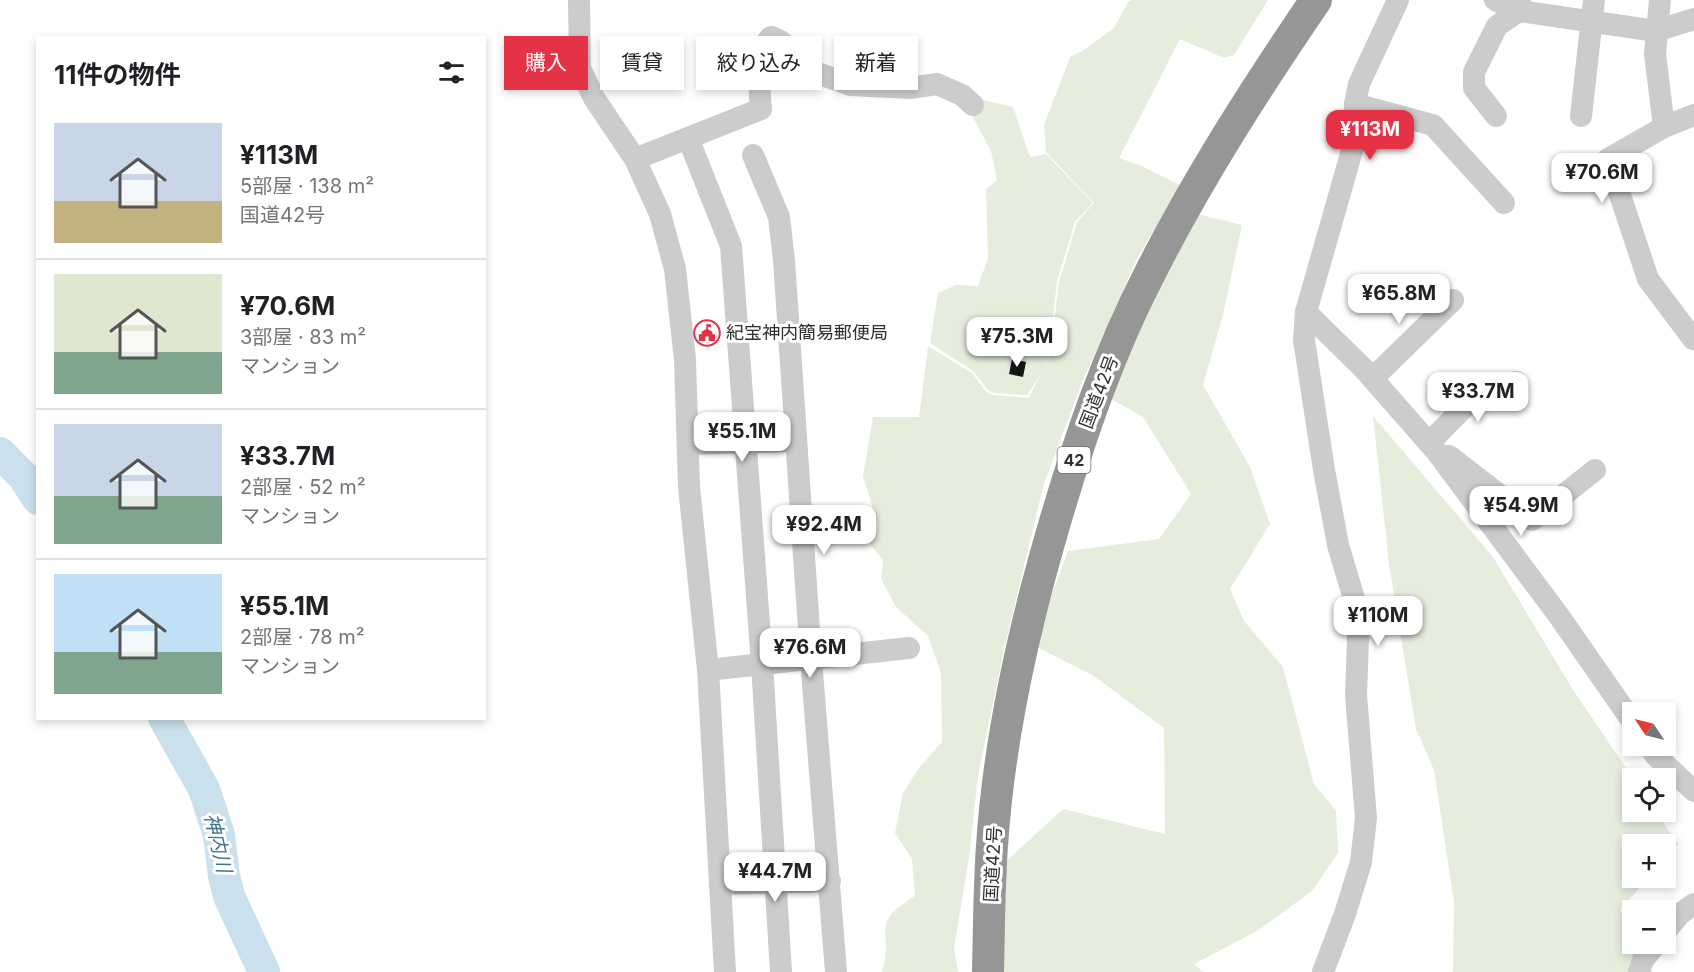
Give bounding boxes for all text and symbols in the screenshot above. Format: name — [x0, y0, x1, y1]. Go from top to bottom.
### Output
chip: 購入 — [504, 36, 588, 90]
chip: 賃貸 — [600, 36, 684, 90]
chip: 絞り込み — [696, 36, 822, 90]
chip: 新着 — [834, 36, 918, 90]
icon: filters — [435, 56, 468, 89]
text: 11件の物件 — [54, 59, 180, 90]
pin: ¥113M — [1328, 110, 1412, 161]
text: ¥113M — [1340, 117, 1400, 141]
text: ¥113M — [240, 139, 318, 170]
icon: home — [102, 147, 174, 219]
pin: ¥70.6M — [1553, 153, 1651, 204]
text: ¥70.6M — [1565, 160, 1639, 184]
text: 5部屋 · 138 m² — [240, 174, 374, 198]
text: 国道42号 — [240, 203, 325, 227]
pin: ¥65.8M — [1350, 274, 1448, 325]
text: ¥65.8M — [1362, 281, 1436, 305]
text: ¥70.6M — [240, 290, 335, 321]
icon: home — [102, 298, 174, 370]
pin: ¥75.3M — [968, 317, 1066, 368]
public building icon: 紀宝神内簡易郵便局 — [692, 318, 722, 348]
place label: 紀宝神内簡易郵便局 — [726, 322, 888, 343]
text: ¥75.3M — [981, 324, 1053, 348]
text: 3部屋 · 83 m² — [240, 325, 366, 349]
street label: 国道42号 — [1075, 352, 1122, 431]
text: マンション — [240, 354, 340, 378]
pin: ¥33.7M — [1429, 372, 1527, 423]
text: ¥33.7M — [1441, 379, 1515, 403]
pin: ¥55.1M — [693, 412, 791, 463]
text: ¥55.1M — [708, 419, 776, 443]
text: ¥33.7M — [240, 440, 335, 471]
road number: 42 — [1058, 447, 1090, 473]
icon: home — [102, 448, 174, 520]
text: 2部屋 · 52 m² — [240, 475, 366, 499]
pin: ¥54.9M — [1472, 486, 1570, 537]
text: ¥54.9M — [1483, 493, 1559, 517]
text: マンション — [240, 504, 340, 528]
pin: ¥92.4M — [775, 505, 873, 556]
text: ¥92.4M — [786, 512, 862, 536]
text: ¥55.1M — [240, 590, 329, 621]
pin: ¥110M — [1336, 596, 1420, 647]
icon: home — [102, 598, 174, 670]
text: ¥110M — [1348, 603, 1408, 627]
text: 2部屋 · 78 m² — [240, 625, 365, 649]
pin: ¥76.6M — [761, 628, 859, 679]
text: ¥76.6M — [774, 635, 846, 659]
text: マンション — [240, 654, 340, 678]
north arrow — [1622, 702, 1676, 756]
map controls — [1622, 702, 1676, 954]
button: locate — [1622, 768, 1676, 822]
water label: 神内川 — [200, 811, 237, 877]
street label: 国道42号 — [980, 825, 1005, 903]
button: + — [1622, 834, 1676, 888]
pin: ¥44.7M — [726, 852, 824, 903]
text: ¥44.7M — [738, 859, 812, 883]
button: − — [1622, 900, 1676, 954]

